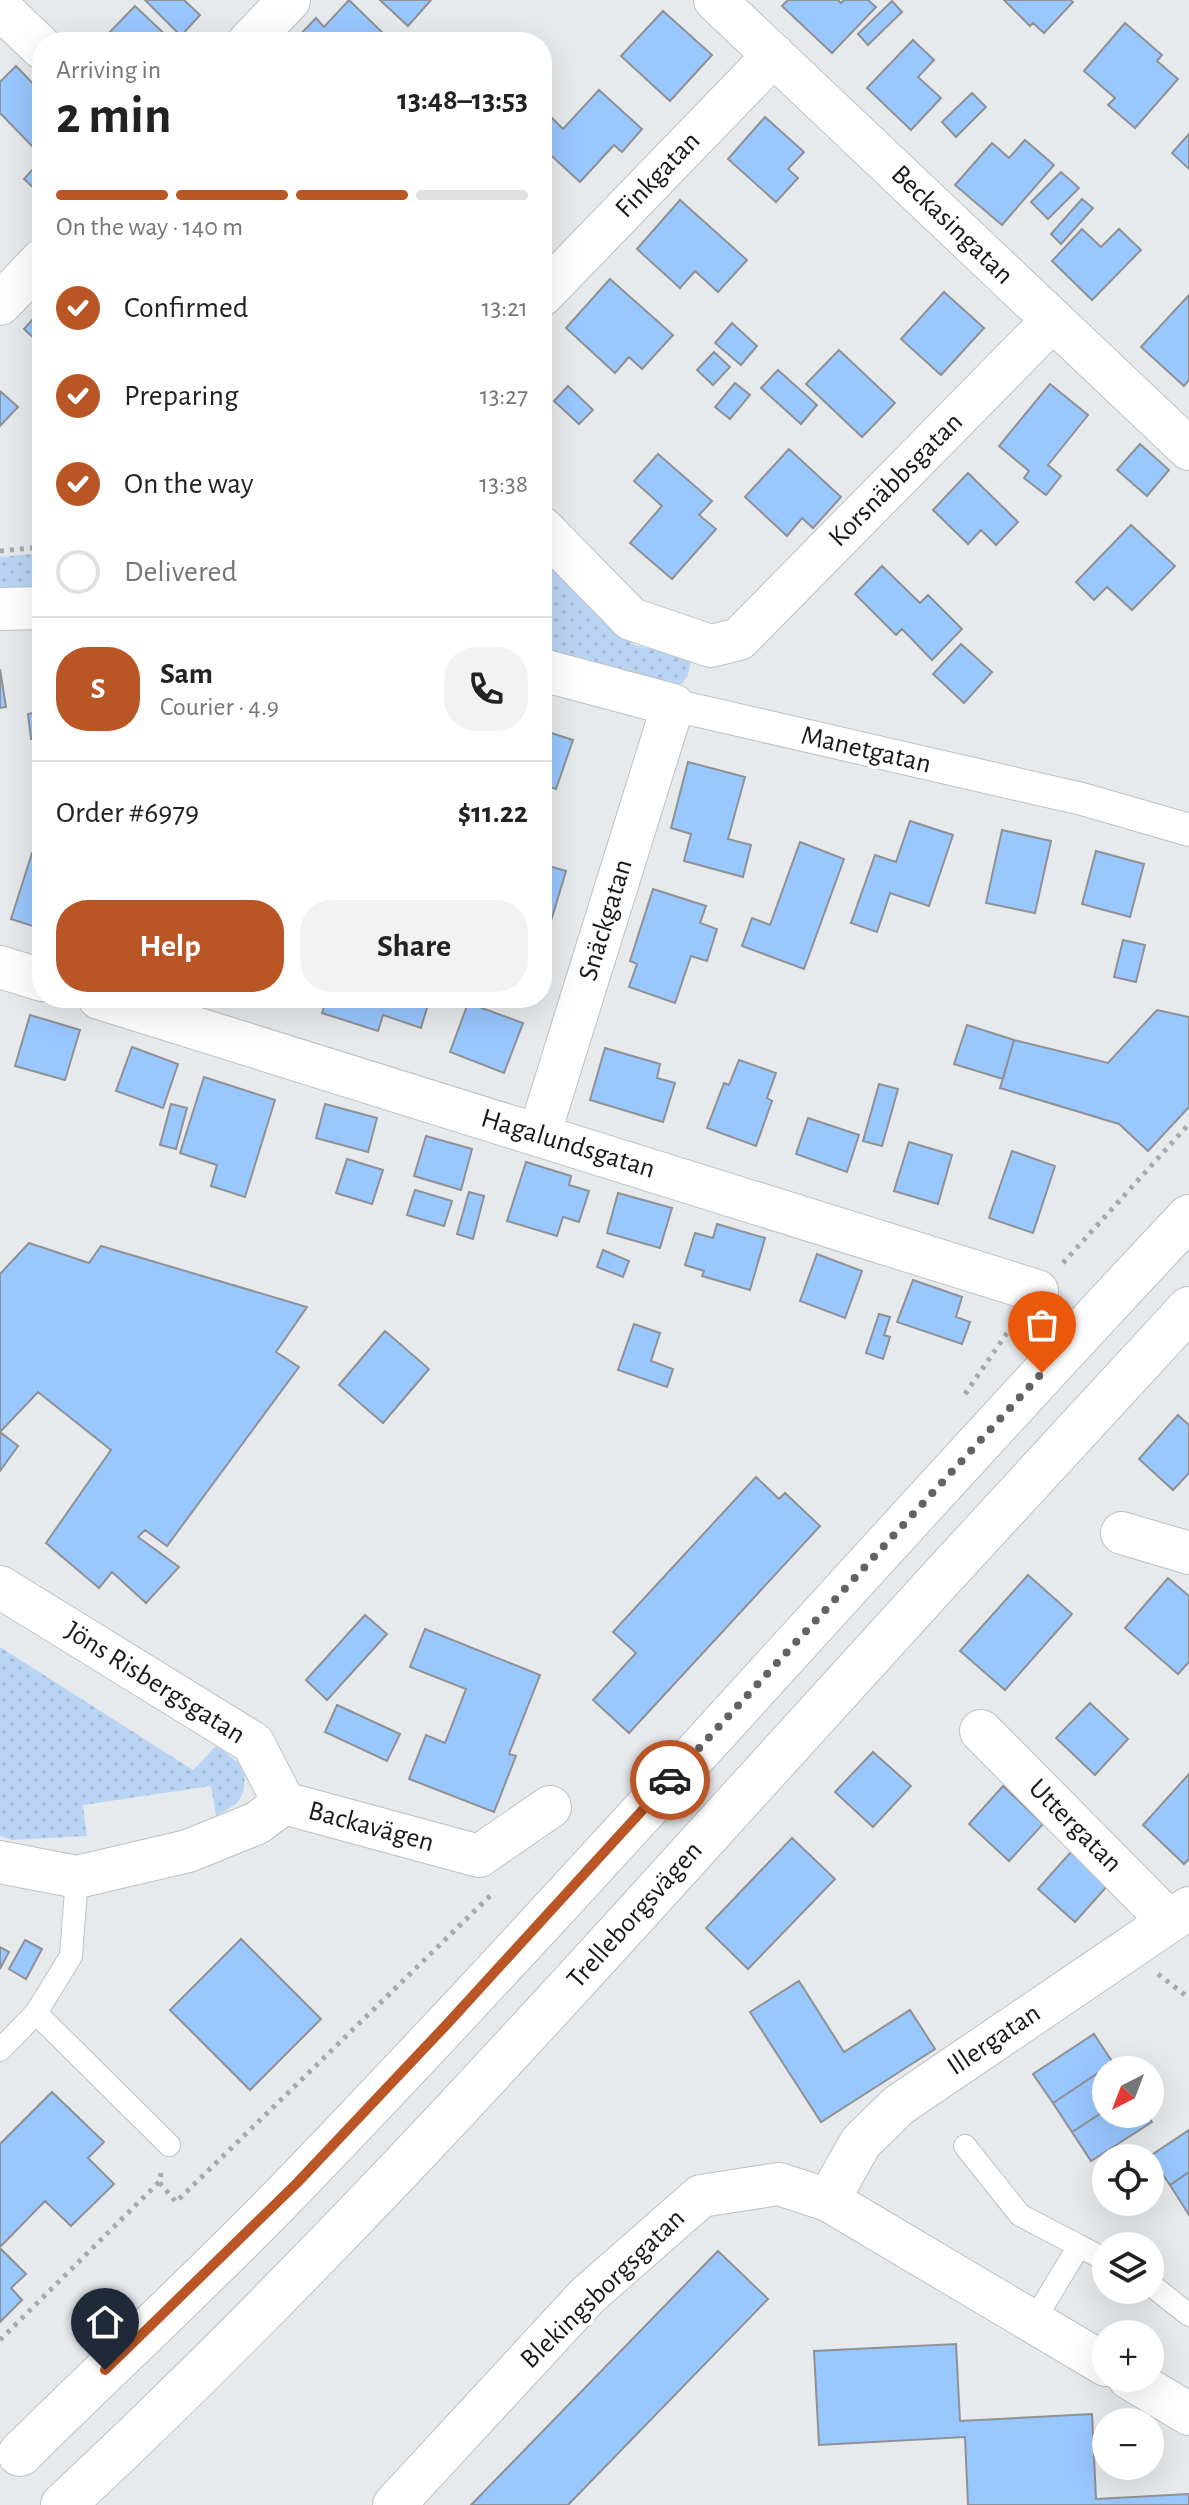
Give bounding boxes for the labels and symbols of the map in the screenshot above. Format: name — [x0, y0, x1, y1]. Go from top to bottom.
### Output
street label: Finkgatan — [610, 126, 706, 224]
street label: Beckasingatan — [886, 160, 1018, 290]
street label: Korsnäbbsgatan — [824, 408, 968, 552]
street label: Manetgatan — [798, 721, 934, 779]
street label: Snäckgatan — [574, 856, 638, 984]
street label: Hagalundsgatan — [478, 1104, 658, 1184]
pin — [1008, 1291, 1076, 1373]
street label: Jöns Risbergsgatan — [60, 1616, 250, 1750]
courier — [630, 1740, 710, 1820]
street label: Uttergatan — [1023, 1774, 1127, 1878]
street label: Backavägen — [305, 1797, 437, 1857]
street label: Trelleborgsvägen — [562, 1836, 708, 1994]
street label: Illergatan — [942, 1999, 1046, 2081]
north arrow — [1092, 2056, 1164, 2128]
street label: Blekingsborgsgatan — [516, 2204, 690, 2374]
pin — [71, 2288, 139, 2370]

